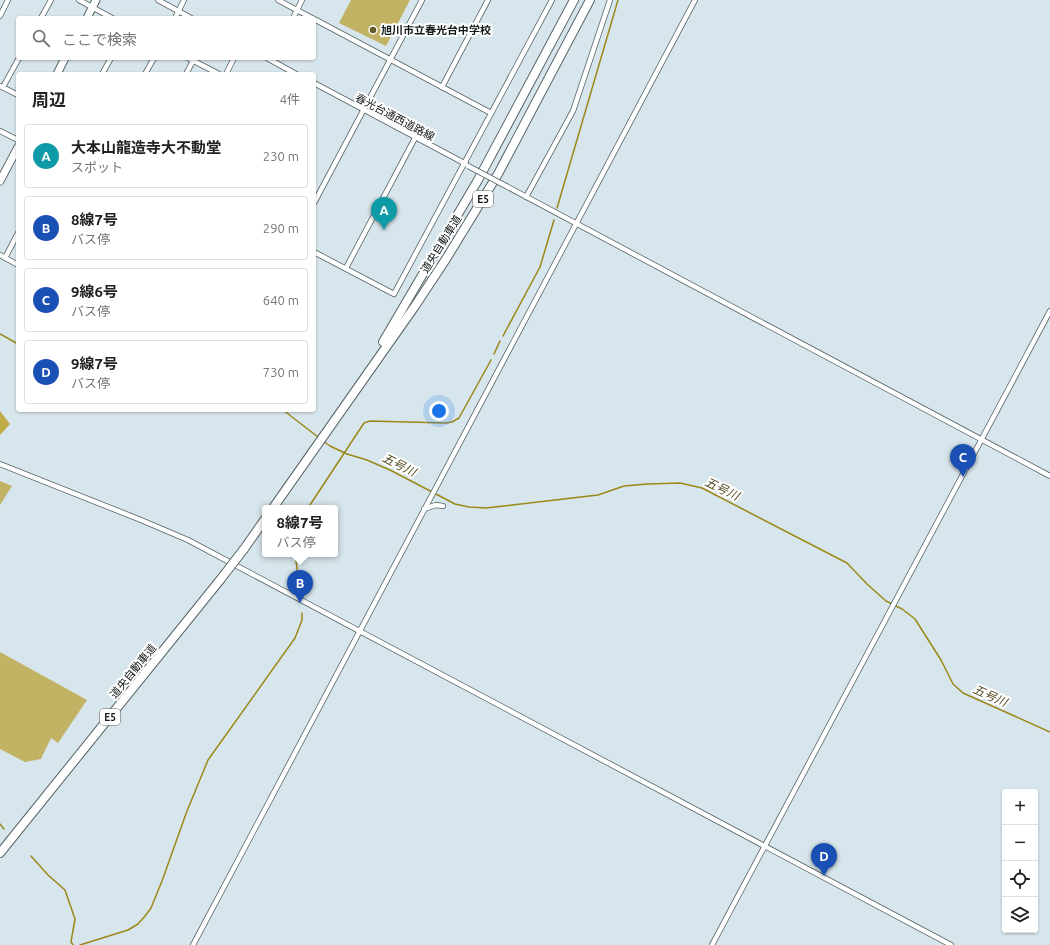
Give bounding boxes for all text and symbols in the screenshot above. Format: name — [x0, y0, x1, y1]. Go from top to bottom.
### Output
search box — [16, 16, 316, 60]
place label: 旭川市立春光台中学校 — [381, 24, 491, 36]
marker: 旭川市立春光台中学校 — [368, 25, 378, 35]
icon: search — [30, 27, 52, 49]
text: ここで検索 — [62, 31, 137, 48]
text: 周辺 — [32, 90, 66, 109]
street label: 春光台通西道路線 — [353, 91, 437, 143]
text: 4件 — [280, 92, 300, 106]
text: 大本山龍造寺大不動堂 — [71, 139, 221, 156]
text: A — [41, 149, 51, 163]
text: 230 m — [263, 149, 299, 163]
text: スポット — [71, 160, 123, 174]
road number: E5 — [473, 191, 493, 207]
pin: A — [371, 197, 397, 230]
text: 8線7号 — [71, 211, 118, 228]
street label: 道央自動車道 — [418, 213, 464, 275]
text: B — [42, 221, 50, 235]
text: 290 m — [263, 221, 299, 235]
text: バス停 — [71, 232, 110, 246]
text: 9線6号 — [71, 283, 118, 300]
text: C — [42, 293, 50, 307]
text: 640 m — [263, 293, 299, 307]
text: バス停 — [71, 304, 110, 318]
text: 9線7号 — [71, 355, 118, 372]
text: D — [41, 365, 51, 379]
text: 730 m — [263, 365, 299, 379]
text: バス停 — [71, 376, 110, 390]
your location — [429, 401, 449, 421]
pin: C — [950, 444, 976, 477]
water label: 五号川 — [380, 451, 420, 479]
water label: 五号川 — [703, 475, 743, 503]
popup — [262, 505, 338, 557]
text: 8線7号 — [277, 514, 323, 531]
text: バス停 — [277, 535, 316, 549]
pin: B — [287, 570, 313, 603]
street label: 道央自動車道 — [108, 642, 158, 700]
water label: 五号川 — [971, 682, 1011, 710]
road number: E5 — [100, 709, 120, 725]
map controls — [1002, 789, 1038, 933]
button: + — [1002, 789, 1038, 825]
button: − — [1002, 825, 1038, 861]
pin: D — [811, 843, 837, 876]
button: locate — [1002, 861, 1038, 897]
button: layers — [1002, 897, 1038, 933]

